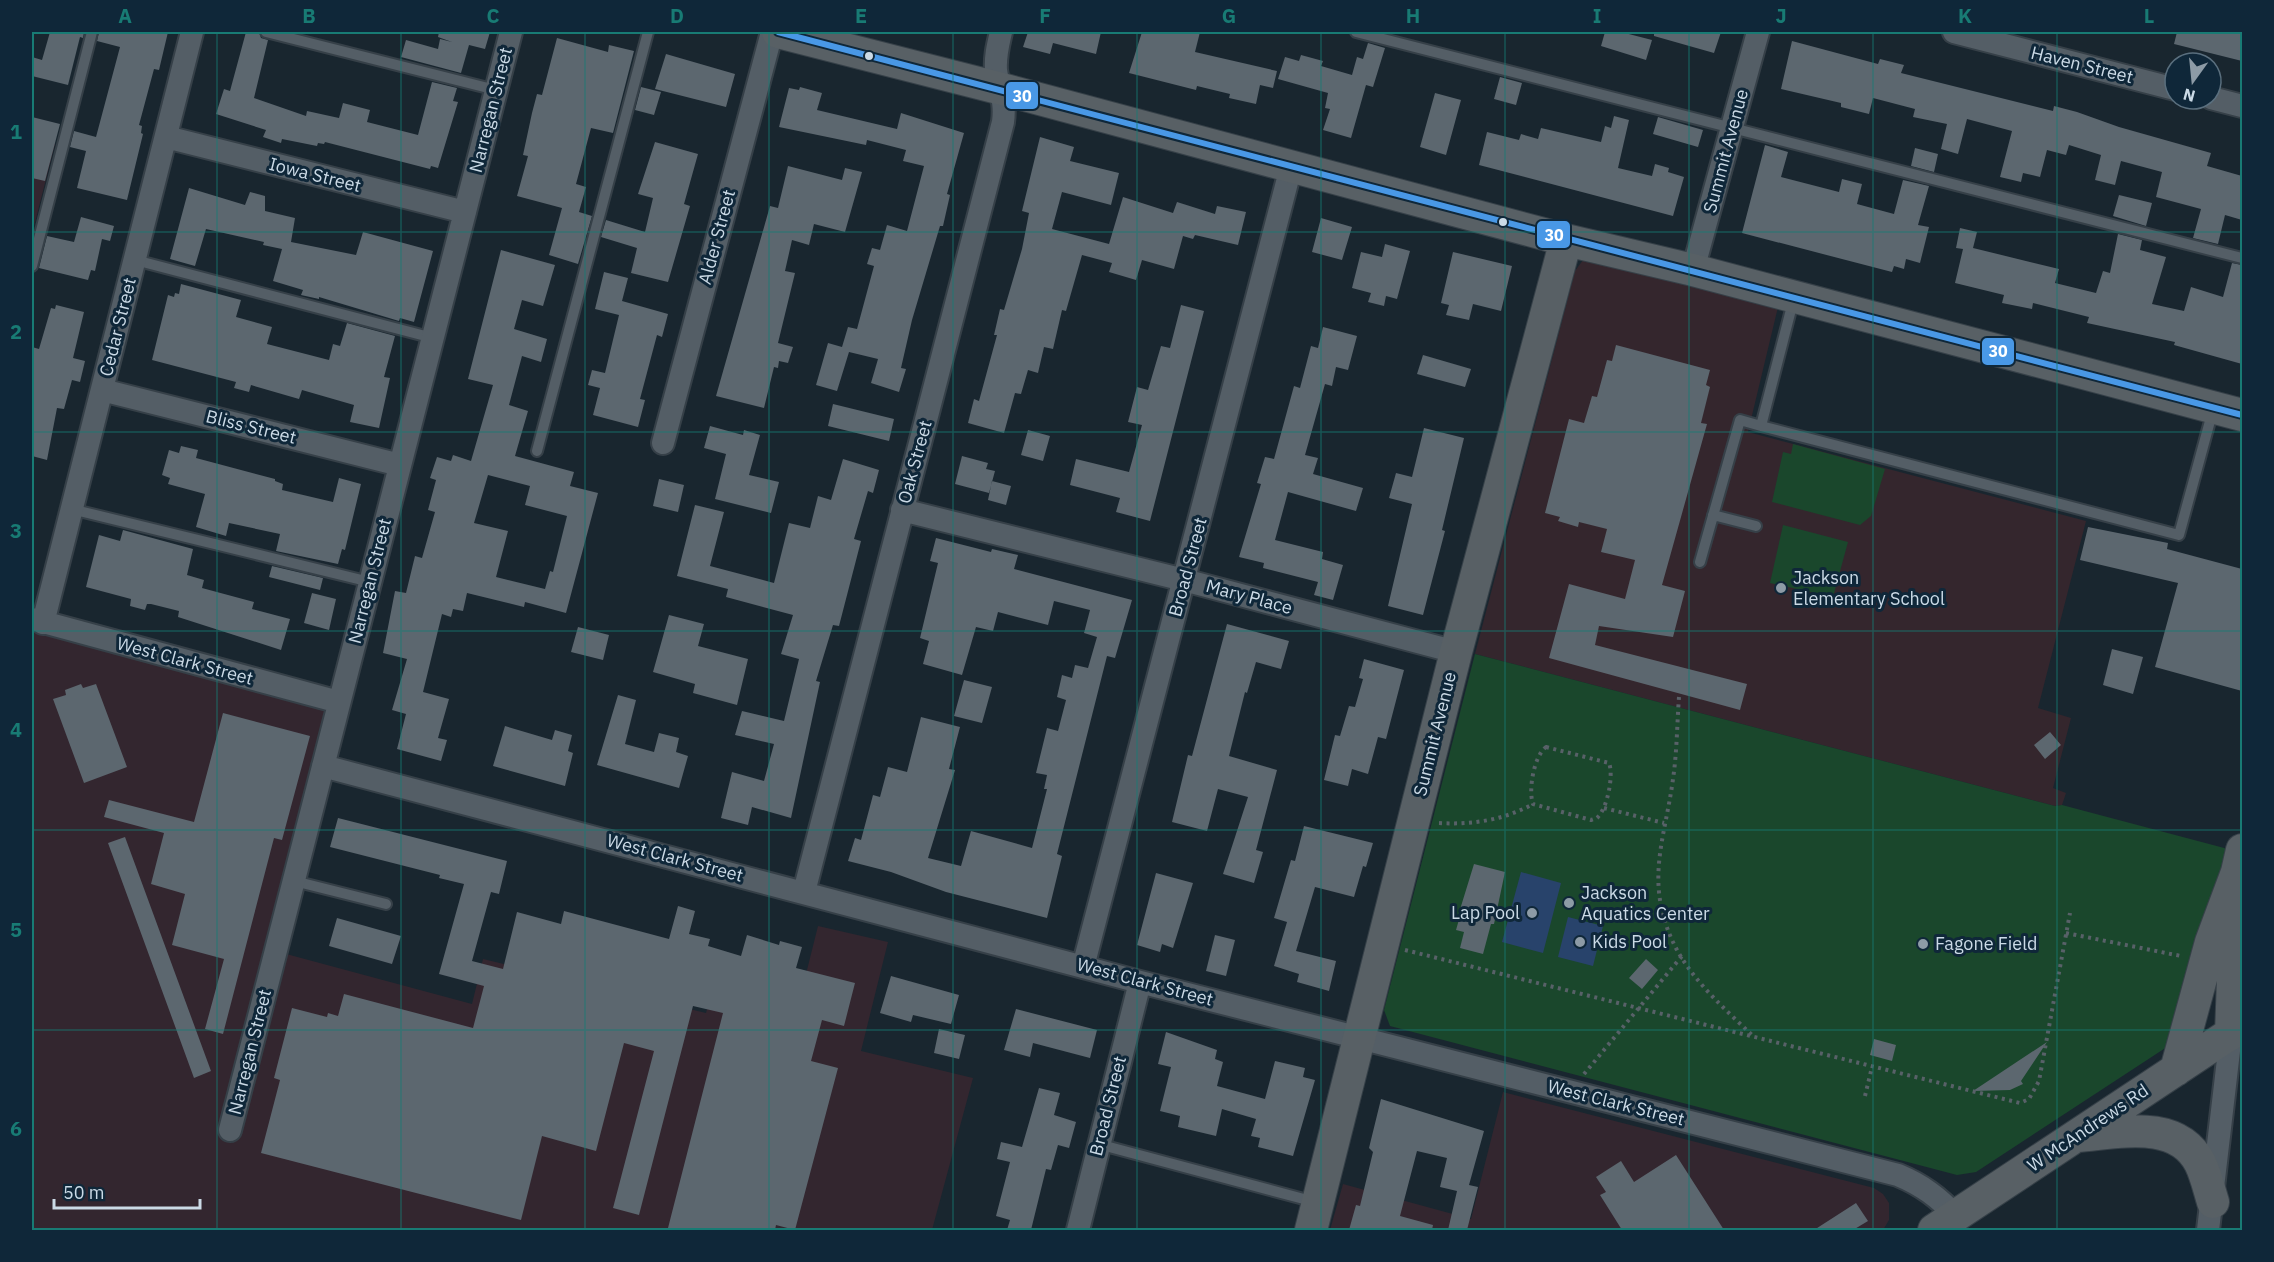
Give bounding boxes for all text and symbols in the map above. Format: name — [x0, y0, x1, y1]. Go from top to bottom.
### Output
text: A — [118, 2, 132, 29]
text: B — [302, 2, 316, 29]
text: C — [486, 2, 500, 29]
text: D — [670, 2, 684, 29]
text: E — [855, 2, 867, 29]
text: F — [1039, 2, 1051, 29]
text: G — [1222, 2, 1236, 29]
text: H — [1406, 2, 1420, 29]
text: I — [1593, 2, 1601, 29]
text: J — [1775, 2, 1787, 29]
text: K — [1958, 2, 1972, 29]
text: L — [2144, 2, 2154, 29]
street label: Haven Street — [2029, 41, 2136, 88]
street label: Narregan Street — [464, 45, 517, 175]
unlabelled marker — [863, 50, 875, 62]
north arrow — [2163, 51, 2223, 111]
line badge: 30 — [1005, 81, 1039, 110]
text: N — [2181, 84, 2197, 107]
text: 30 — [1012, 86, 1032, 106]
street label: Summit Avenue — [1698, 86, 1753, 215]
text: 1 — [10, 118, 22, 145]
street label: Iowa Street — [267, 152, 364, 197]
street label: Alder Street — [693, 187, 740, 287]
unlabelled marker — [1497, 216, 1509, 228]
line badge: 30 — [1536, 220, 1571, 249]
text: 30 — [1544, 225, 1564, 245]
street label: Cedar Street — [94, 275, 141, 379]
text: 2 — [10, 318, 22, 345]
line badge: 30 — [1981, 337, 2015, 366]
text: 30 — [1988, 341, 2008, 361]
street label: Bliss Street — [204, 404, 299, 449]
street label: Oak Street — [892, 418, 937, 506]
street label: Broad Street — [1163, 515, 1212, 619]
street label: Narregan Street — [343, 516, 396, 646]
text: 3 — [10, 517, 22, 544]
place label: Jackson Elementary School — [1793, 566, 1945, 610]
street label: Mary Place — [1203, 574, 1295, 619]
marker: Jackson Elementary School — [1774, 581, 1788, 595]
street label: West Clark Street — [114, 631, 256, 690]
street label: Summit Avenue — [1408, 669, 1461, 798]
text: 4 — [10, 716, 22, 743]
street label: West Clark Street — [604, 828, 746, 887]
place label: Jackson Aquatics Center — [1581, 881, 1710, 925]
marker: Jackson Aquatics Center — [1562, 896, 1576, 910]
place label: Lap Pool — [1451, 901, 1520, 924]
marker: Lap Pool — [1525, 906, 1539, 920]
text: 5 — [10, 916, 22, 943]
place label: Kids Pool — [1592, 930, 1667, 953]
place label: Fagone Field — [1935, 932, 2038, 955]
marker: Kids Pool — [1573, 935, 1587, 949]
marker: Fagone Field — [1916, 937, 1930, 951]
street label: West Clark Street — [1074, 952, 1216, 1011]
street label: Narregan Street — [223, 987, 276, 1117]
street label: Broad Street — [1084, 1054, 1131, 1158]
street label: West Clark Street — [1545, 1074, 1687, 1131]
street label: W McAndrews Rd — [2023, 1079, 2153, 1177]
text: 6 — [10, 1115, 22, 1142]
scale bar — [54, 1172, 200, 1210]
text: 50 m — [63, 1181, 105, 1204]

